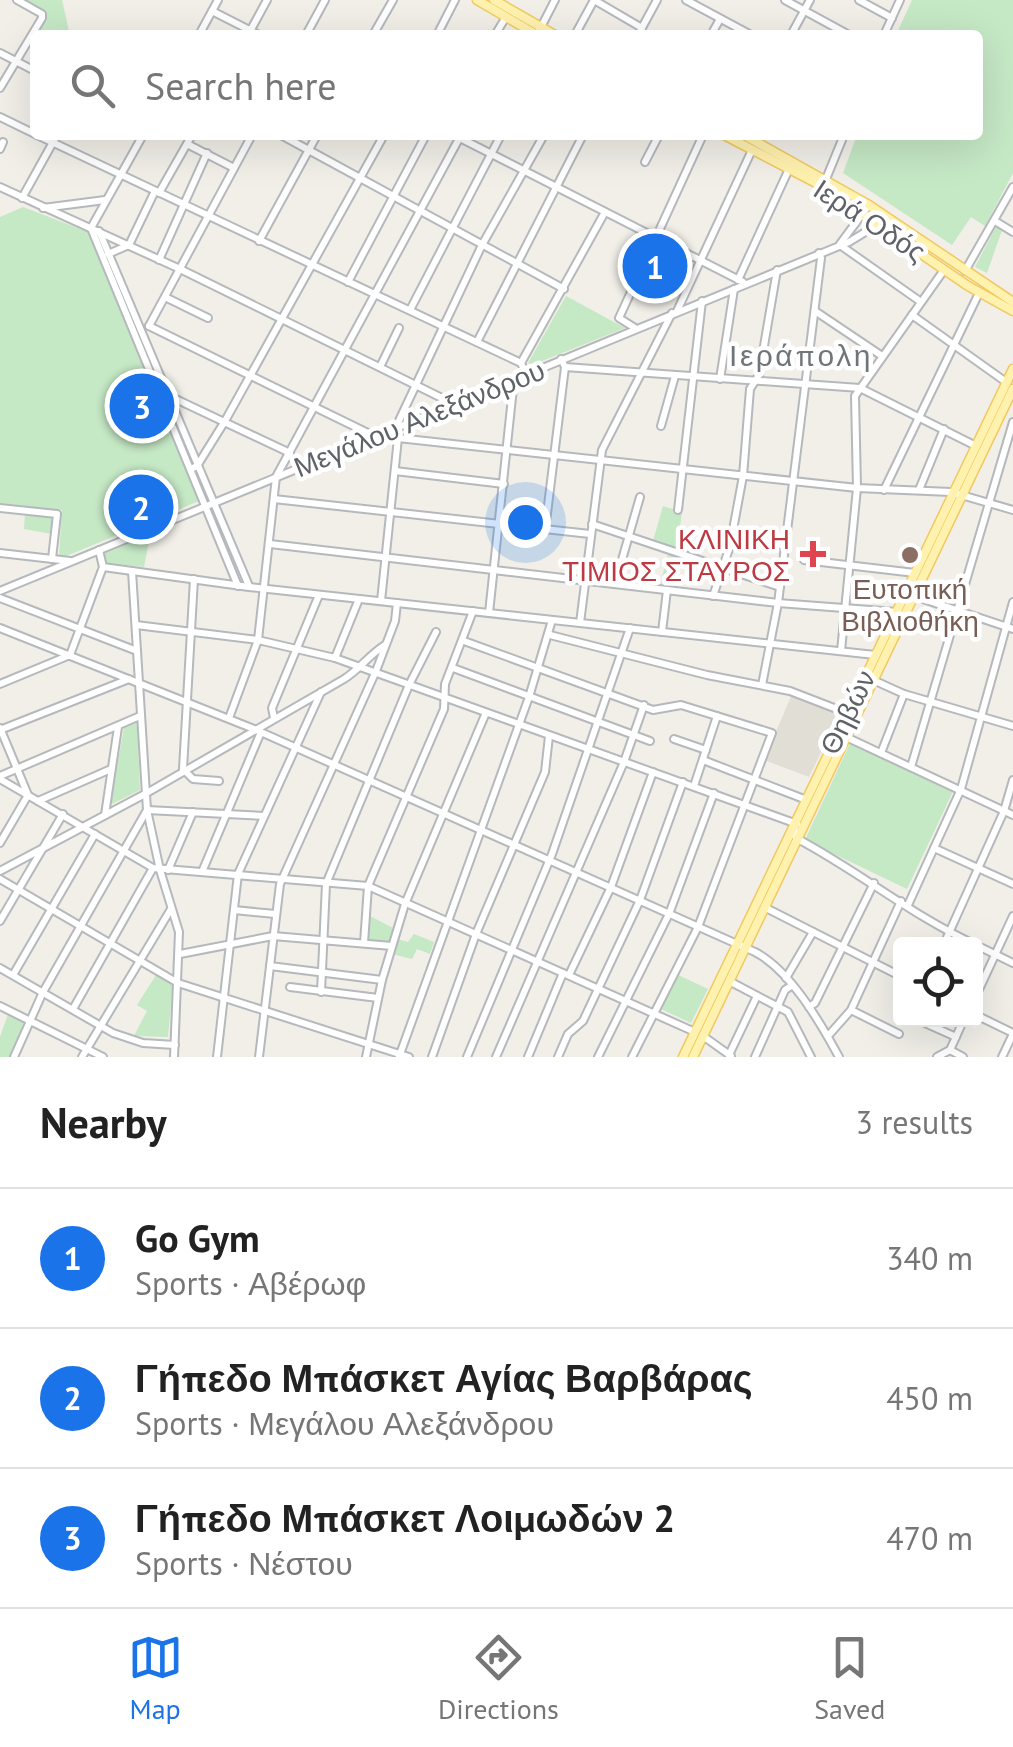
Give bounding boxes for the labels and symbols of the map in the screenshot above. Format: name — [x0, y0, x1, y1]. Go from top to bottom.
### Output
street label: Ιερά Οδός — [807, 170, 933, 270]
pin: 1 — [622, 228, 688, 304]
district label: Ιεράπολη — [729, 335, 873, 374]
street label: Μεγάλου Αλεξάνδρου — [288, 351, 550, 485]
pin: 3 — [110, 368, 174, 444]
pin: 2 — [108, 470, 174, 544]
your location — [500, 497, 551, 548]
place label: ΚΛΙΝΙΚΗ ΤΙΜΙΟΣ ΣΤΑΥΡΟΣ — [562, 520, 790, 589]
marker: ΚΛΙΝΙΚΗ ΤΙΜΙΟΣ ΣΤΑΥΡΟΣ — [800, 541, 826, 567]
marker: Ευτοπική Βιβλιοθήκη — [899, 544, 921, 566]
place label: Ευτοπική Βιβλιοθήκη — [841, 570, 979, 639]
street label: Θηβών — [811, 664, 883, 760]

